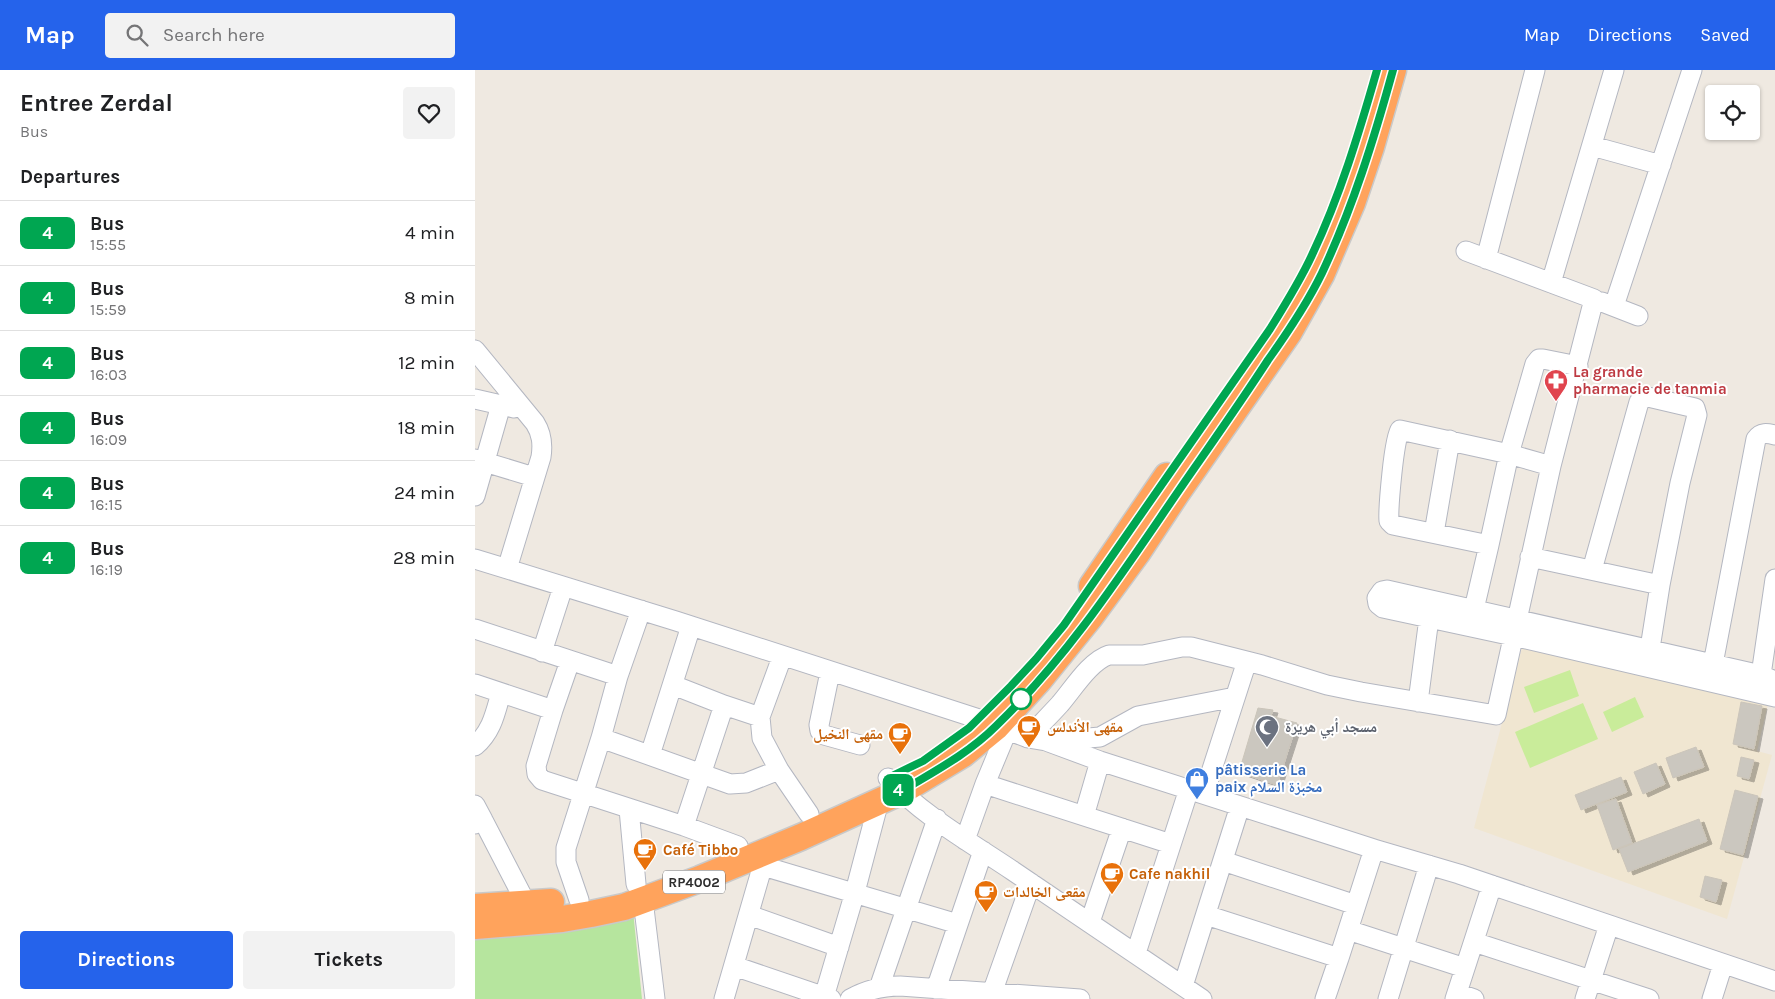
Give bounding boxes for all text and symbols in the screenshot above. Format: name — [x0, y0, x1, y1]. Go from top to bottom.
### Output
search box — [105, 13, 455, 58]
text: Map — [25, 21, 75, 49]
icon: search — [123, 21, 151, 49]
text: Search here — [163, 24, 265, 46]
text: Map — [1524, 24, 1560, 46]
text: Directions — [1588, 24, 1672, 46]
text: Saved — [1700, 24, 1750, 46]
map controls — [1705, 85, 1760, 140]
button: locate — [1705, 85, 1760, 140]
button: heart — [403, 87, 455, 139]
text: Entree Zerdal — [20, 89, 173, 117]
text: Bus — [20, 122, 48, 141]
text: Departures — [20, 166, 120, 188]
text: Bus — [90, 213, 124, 235]
text: 4 — [42, 222, 53, 244]
text: 4 min — [405, 222, 455, 244]
text: 15:55 — [90, 235, 126, 254]
text: Bus — [90, 278, 124, 300]
text: 4 — [42, 287, 53, 309]
text: 8 min — [404, 287, 455, 309]
text: 15:59 — [90, 300, 126, 319]
text: Bus — [90, 343, 124, 365]
text: 4 — [42, 352, 53, 374]
text: 12 min — [398, 352, 455, 374]
place label: La grande pharmacie de tanmia — [1573, 363, 1727, 398]
text: 16:03 — [90, 365, 127, 384]
pharmacy icon: La grande pharmacie de tanmia — [1543, 368, 1569, 402]
text: Bus — [90, 408, 124, 430]
text: 4 — [42, 417, 53, 439]
text: 18 min — [398, 417, 455, 439]
text: 16:09 — [90, 430, 127, 449]
text: Bus — [90, 473, 124, 495]
text: 4 — [42, 482, 53, 504]
text: 24 min — [394, 482, 455, 504]
text: 16:15 — [90, 495, 122, 514]
text: Bus — [90, 538, 124, 560]
text: 4 — [42, 547, 53, 569]
text: 28 min — [393, 547, 455, 569]
text: 16:19 — [90, 560, 123, 579]
unlabelled marker — [1010, 688, 1032, 710]
cafe icon: مقهى الأندلس — [1016, 714, 1042, 748]
mosque icon: مسجد أبي هريرة — [1254, 714, 1280, 748]
place label: مقهى الأندلس — [1047, 718, 1123, 736]
place label: مسجد أبي هريرة — [1285, 718, 1377, 739]
cafe icon: مقهى النخيل — [887, 721, 913, 755]
place label: مقهى النخيل — [813, 725, 883, 743]
place label: pâtisserie La paix مخبزة السلام — [1215, 761, 1322, 797]
shop icon: pâtisserie La paix مخبزة السلام — [1184, 766, 1210, 800]
line badge: 4 — [882, 774, 914, 806]
text: 4 — [893, 779, 903, 801]
cafe icon: Café Tibbo — [632, 837, 658, 871]
place label: Café Tibbo — [663, 841, 738, 859]
cafe icon: Cafe nakhil — [1099, 861, 1125, 895]
place label: Cafe nakhil — [1129, 865, 1210, 883]
road number: RP4002 — [663, 870, 725, 894]
cafe icon: مقعى الخالدات — [973, 879, 999, 913]
place label: مقعى الخالدات — [1003, 883, 1086, 901]
button: Directions — [20, 931, 233, 989]
button: Tickets — [243, 931, 455, 989]

